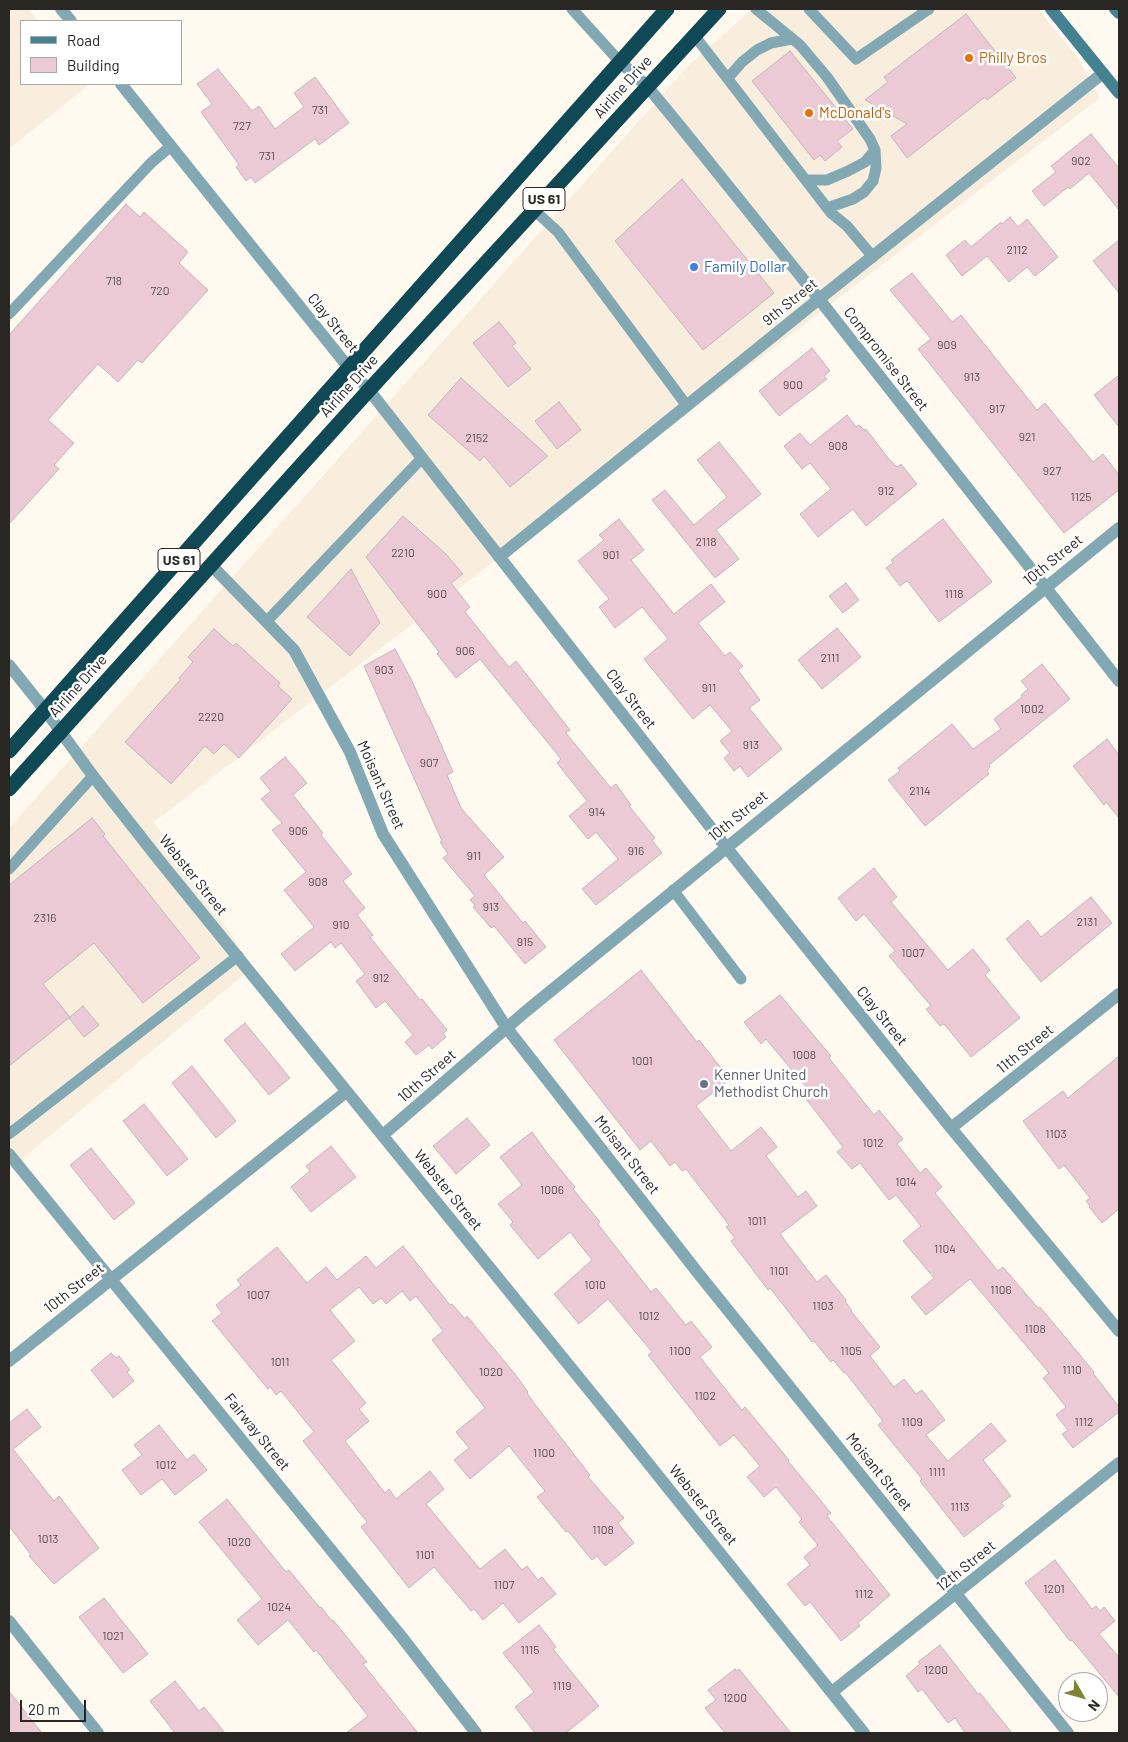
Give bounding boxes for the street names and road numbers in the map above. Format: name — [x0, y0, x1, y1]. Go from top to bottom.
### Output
street label: Airline Drive — [590, 52, 656, 122]
road number: US 61 — [523, 188, 565, 210]
street label: 9th Street — [759, 274, 821, 330]
street label: Clay Street — [304, 290, 362, 356]
street label: Compromise Street — [840, 303, 932, 415]
street label: Airline Drive — [316, 351, 382, 421]
street label: 10th Street — [1020, 531, 1086, 589]
road number: US 61 — [158, 548, 200, 572]
street label: Airline Drive — [45, 651, 111, 721]
street label: Clay Street — [602, 665, 660, 733]
street label: Moisant Street — [353, 738, 409, 832]
street label: 10th Street — [705, 787, 771, 845]
street label: Webster Street — [155, 831, 231, 919]
street label: Clay Street — [853, 983, 911, 1049]
street label: 11th Street — [993, 1021, 1057, 1077]
street label: 10th Street — [394, 1046, 460, 1106]
street label: Moisant Street — [591, 1112, 663, 1198]
street label: Webster Street — [410, 1146, 486, 1234]
street label: 10th Street — [40, 1259, 108, 1317]
street label: Fairway Street — [220, 1390, 294, 1474]
street label: Moisant Street — [842, 1429, 916, 1515]
street label: Webster Street — [665, 1461, 741, 1549]
street label: 12th Street — [933, 1537, 999, 1595]

